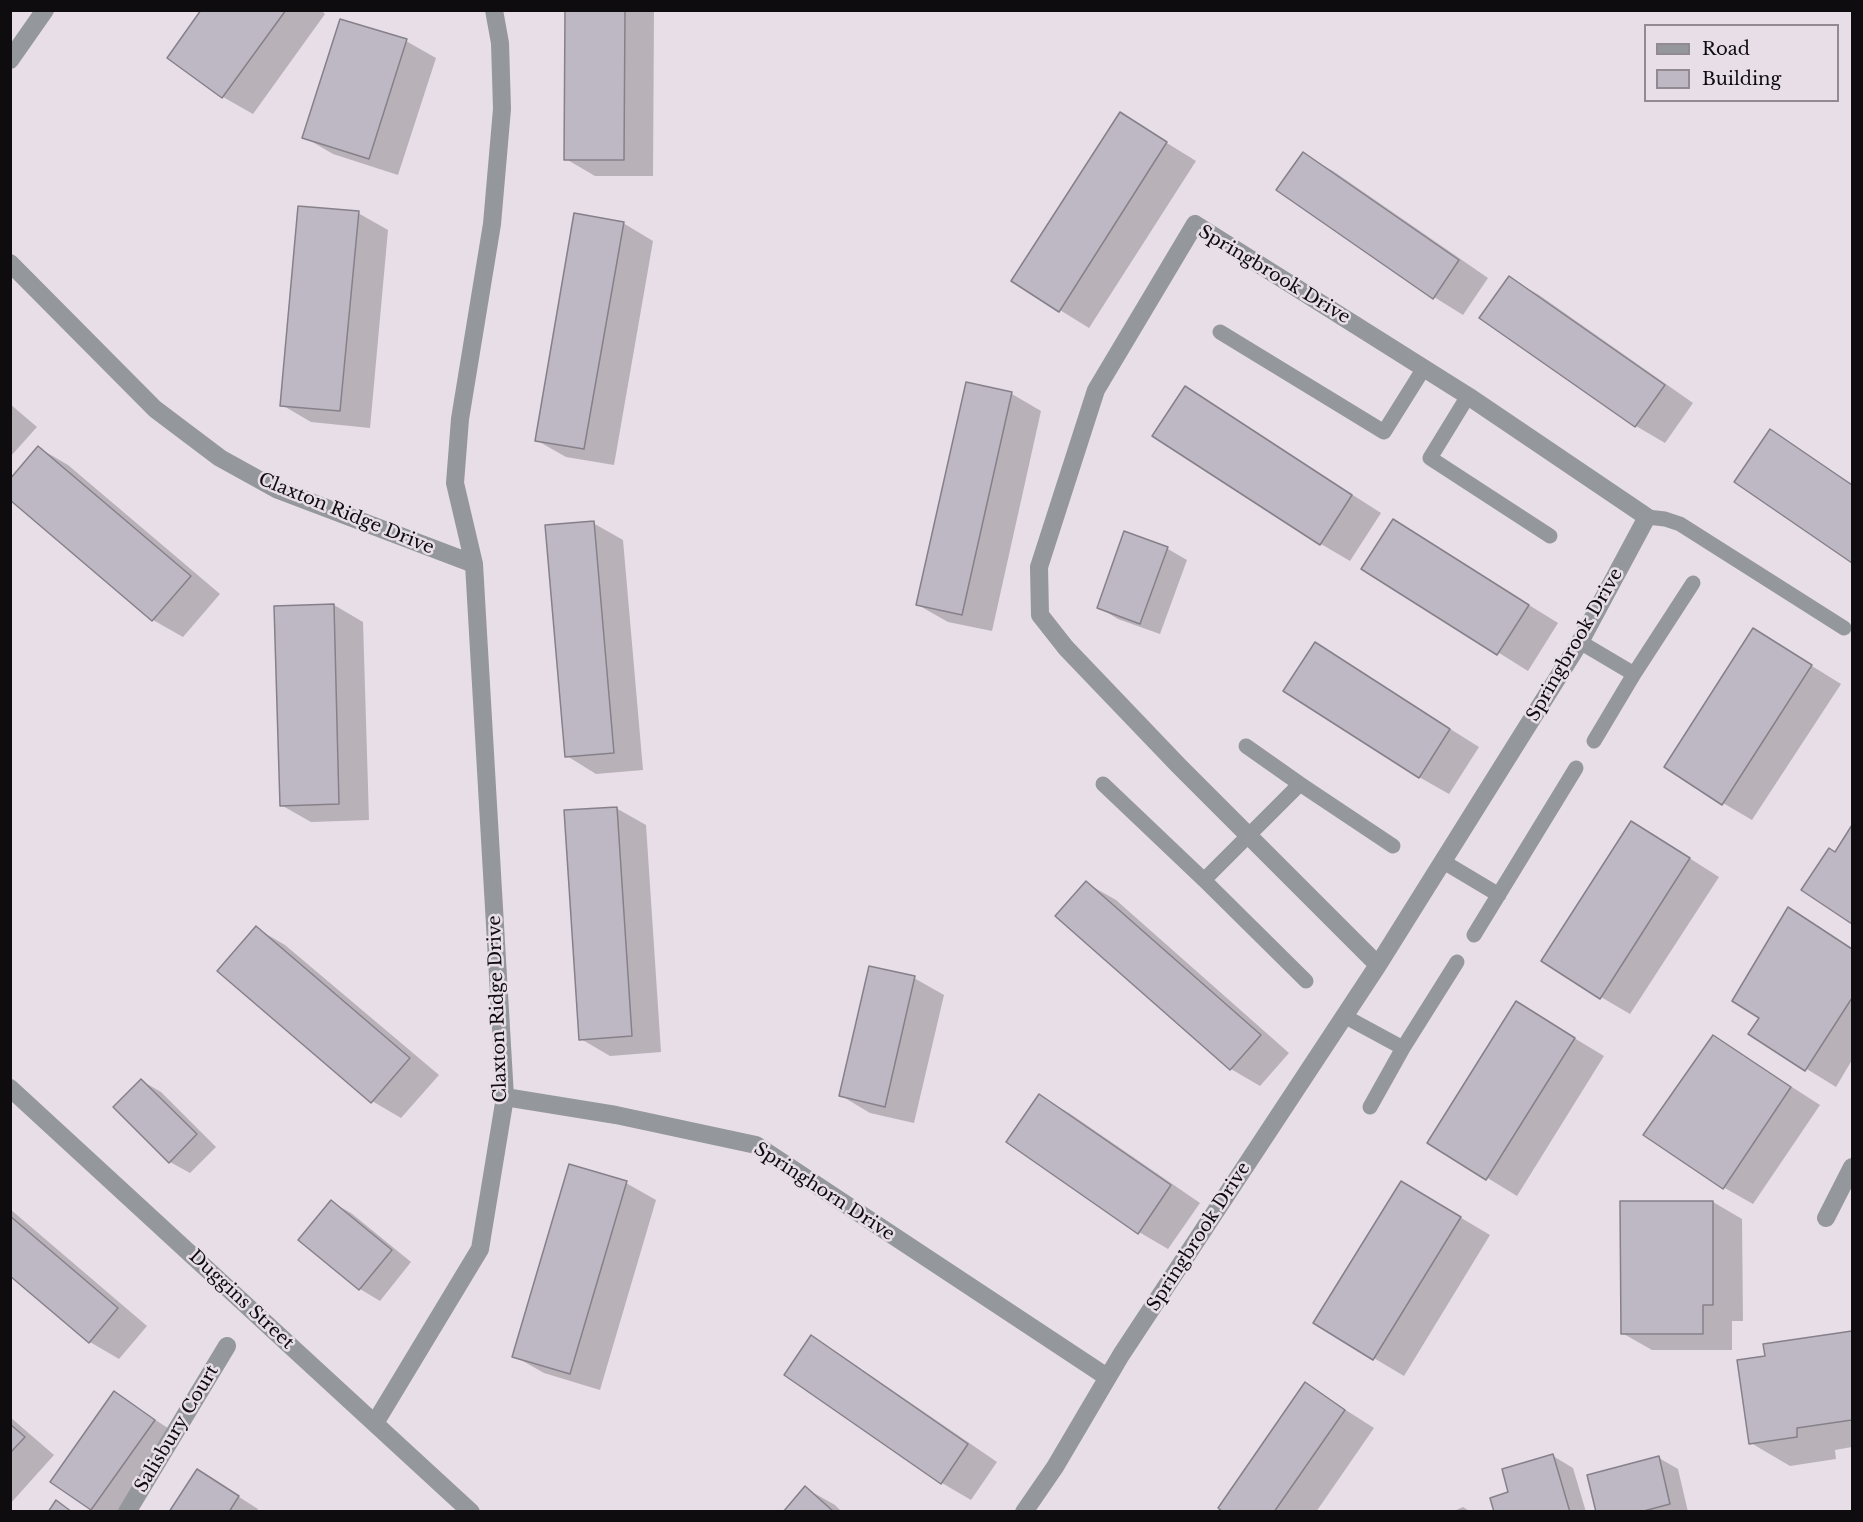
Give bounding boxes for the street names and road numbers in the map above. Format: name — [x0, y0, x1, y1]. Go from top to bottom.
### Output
street label: Springbrook Drive — [1194, 221, 1354, 329]
street label: Claxton Ridge Drive — [255, 469, 437, 559]
street label: Springbrook Drive — [1522, 565, 1628, 725]
street label: Claxton Ridge Drive — [484, 915, 512, 1103]
street label: Springhorn Drive — [750, 1138, 898, 1246]
street label: Springbrook Drive — [1143, 1159, 1255, 1315]
street label: Duggins Street — [184, 1246, 298, 1354]
street label: Salisbury Court — [131, 1362, 223, 1496]

